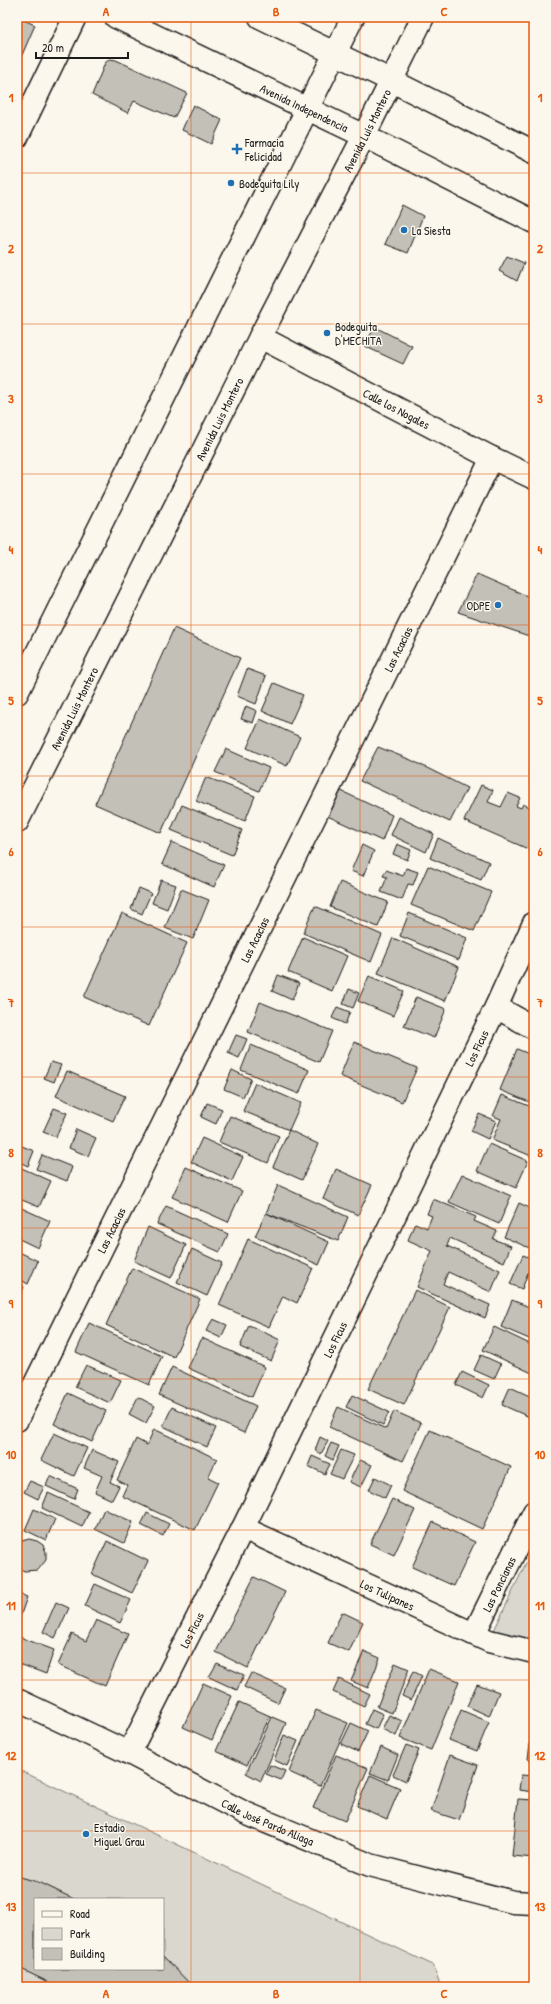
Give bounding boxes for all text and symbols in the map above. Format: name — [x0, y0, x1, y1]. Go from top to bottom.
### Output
text: A — [103, 2, 110, 20]
text: B — [273, 2, 280, 20]
text: C — [440, 2, 448, 20]
scale bar — [36, 34, 128, 60]
text: 20 m — [42, 39, 64, 56]
street label: Avenida Independencia — [258, 79, 352, 136]
street label: Avenida Luis Montero — [338, 86, 395, 175]
text: 1 — [9, 88, 14, 106]
text: 1 — [538, 88, 543, 106]
place label: Farmacia Felicidad — [244, 134, 284, 165]
marker: Farmacia Felicidad — [232, 144, 242, 154]
place label: Bodeguita Lily — [239, 175, 299, 192]
marker: Bodeguita Lily — [226, 178, 236, 188]
place label: La Siesta — [412, 222, 451, 239]
marker: La Siesta — [399, 225, 409, 235]
text: 2 — [8, 239, 15, 257]
text: 2 — [537, 239, 544, 257]
place label: Bodeguita D'MECHITA — [335, 318, 382, 349]
marker: Bodeguita D'MECHITA — [322, 328, 332, 338]
street label: Avenida Luis Montero — [191, 374, 247, 463]
street label: Calle los Nogales — [360, 384, 433, 433]
text: 3 — [8, 389, 14, 407]
text: 3 — [537, 389, 543, 407]
text: 4 — [9, 540, 14, 558]
text: 4 — [538, 540, 543, 558]
place label: ODPE — [467, 597, 491, 614]
marker: ODPE — [493, 600, 503, 610]
street label: Las Acacias — [379, 623, 416, 674]
street label: Avenida Luis Montero — [46, 664, 102, 753]
text: 5 — [8, 691, 14, 709]
text: 5 — [537, 691, 543, 709]
text: 6 — [8, 842, 14, 860]
text: 6 — [537, 842, 543, 860]
street label: Las Acacias — [236, 914, 273, 965]
text: 7 — [7, 993, 15, 1011]
text: 7 — [536, 993, 544, 1011]
street label: Los Ficus — [460, 1027, 492, 1069]
text: 8 — [8, 1143, 14, 1161]
text: 8 — [537, 1143, 543, 1161]
street label: Las Acacias — [92, 1204, 129, 1255]
text: 9 — [9, 1294, 14, 1312]
text: 9 — [538, 1294, 543, 1312]
street label: Los Ficus — [319, 1318, 351, 1360]
text: 10 — [6, 1445, 16, 1463]
text: 10 — [535, 1445, 545, 1463]
street label: Las Poncianas — [478, 1553, 520, 1614]
street label: Los Tulipanes — [358, 1575, 418, 1614]
text: 11 — [6, 1596, 16, 1614]
text: 11 — [535, 1596, 545, 1614]
street label: Los Ficus — [175, 1609, 208, 1651]
text: 12 — [6, 1746, 17, 1764]
text: 12 — [535, 1746, 546, 1764]
street label: Calle José Pardo Aliaga — [219, 1794, 317, 1849]
place label: Estadio Miguel Grau — [94, 1819, 145, 1850]
marker: Estadio Miguel Grau — [81, 1829, 91, 1839]
text: 13 — [6, 1897, 16, 1915]
text: 13 — [535, 1897, 545, 1915]
legend — [34, 1898, 164, 1970]
text: Road — [70, 1905, 90, 1922]
text: Park — [70, 1925, 90, 1942]
text: Building — [70, 1945, 105, 1962]
text: A — [103, 1984, 110, 2002]
text: B — [273, 1984, 280, 2002]
text: C — [440, 1984, 448, 2002]

